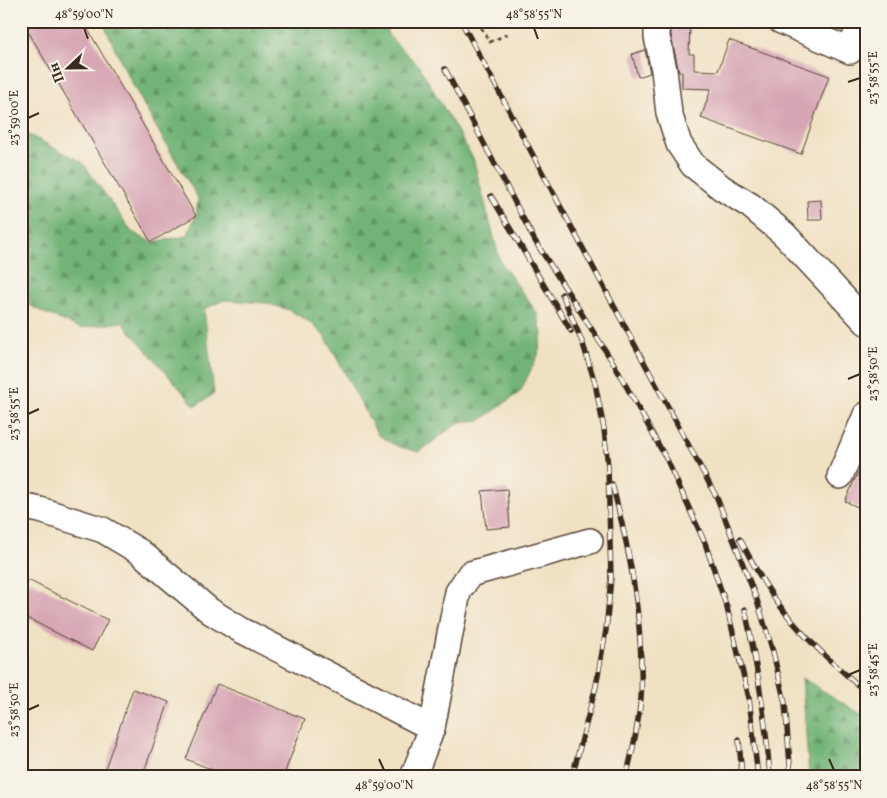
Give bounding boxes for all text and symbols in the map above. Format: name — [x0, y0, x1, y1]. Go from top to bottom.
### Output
text: 48°59'00"N — [55, 7, 113, 23]
text: 48°58'55"N — [506, 7, 562, 23]
north arrow — [42, 42, 92, 92]
text: 23°58'55"E — [866, 51, 882, 105]
text: Пн — [45, 60, 70, 85]
text: 23°59'00"E — [7, 90, 23, 146]
text: 23°58'50"E — [866, 347, 882, 401]
text: 23°58'55"E — [7, 387, 23, 441]
text: 23°58'45"E — [866, 643, 882, 697]
text: 23°58'50"E — [7, 683, 23, 737]
text: 48°59'00"N — [355, 778, 413, 794]
text: 48°58'55"N — [806, 778, 862, 794]

